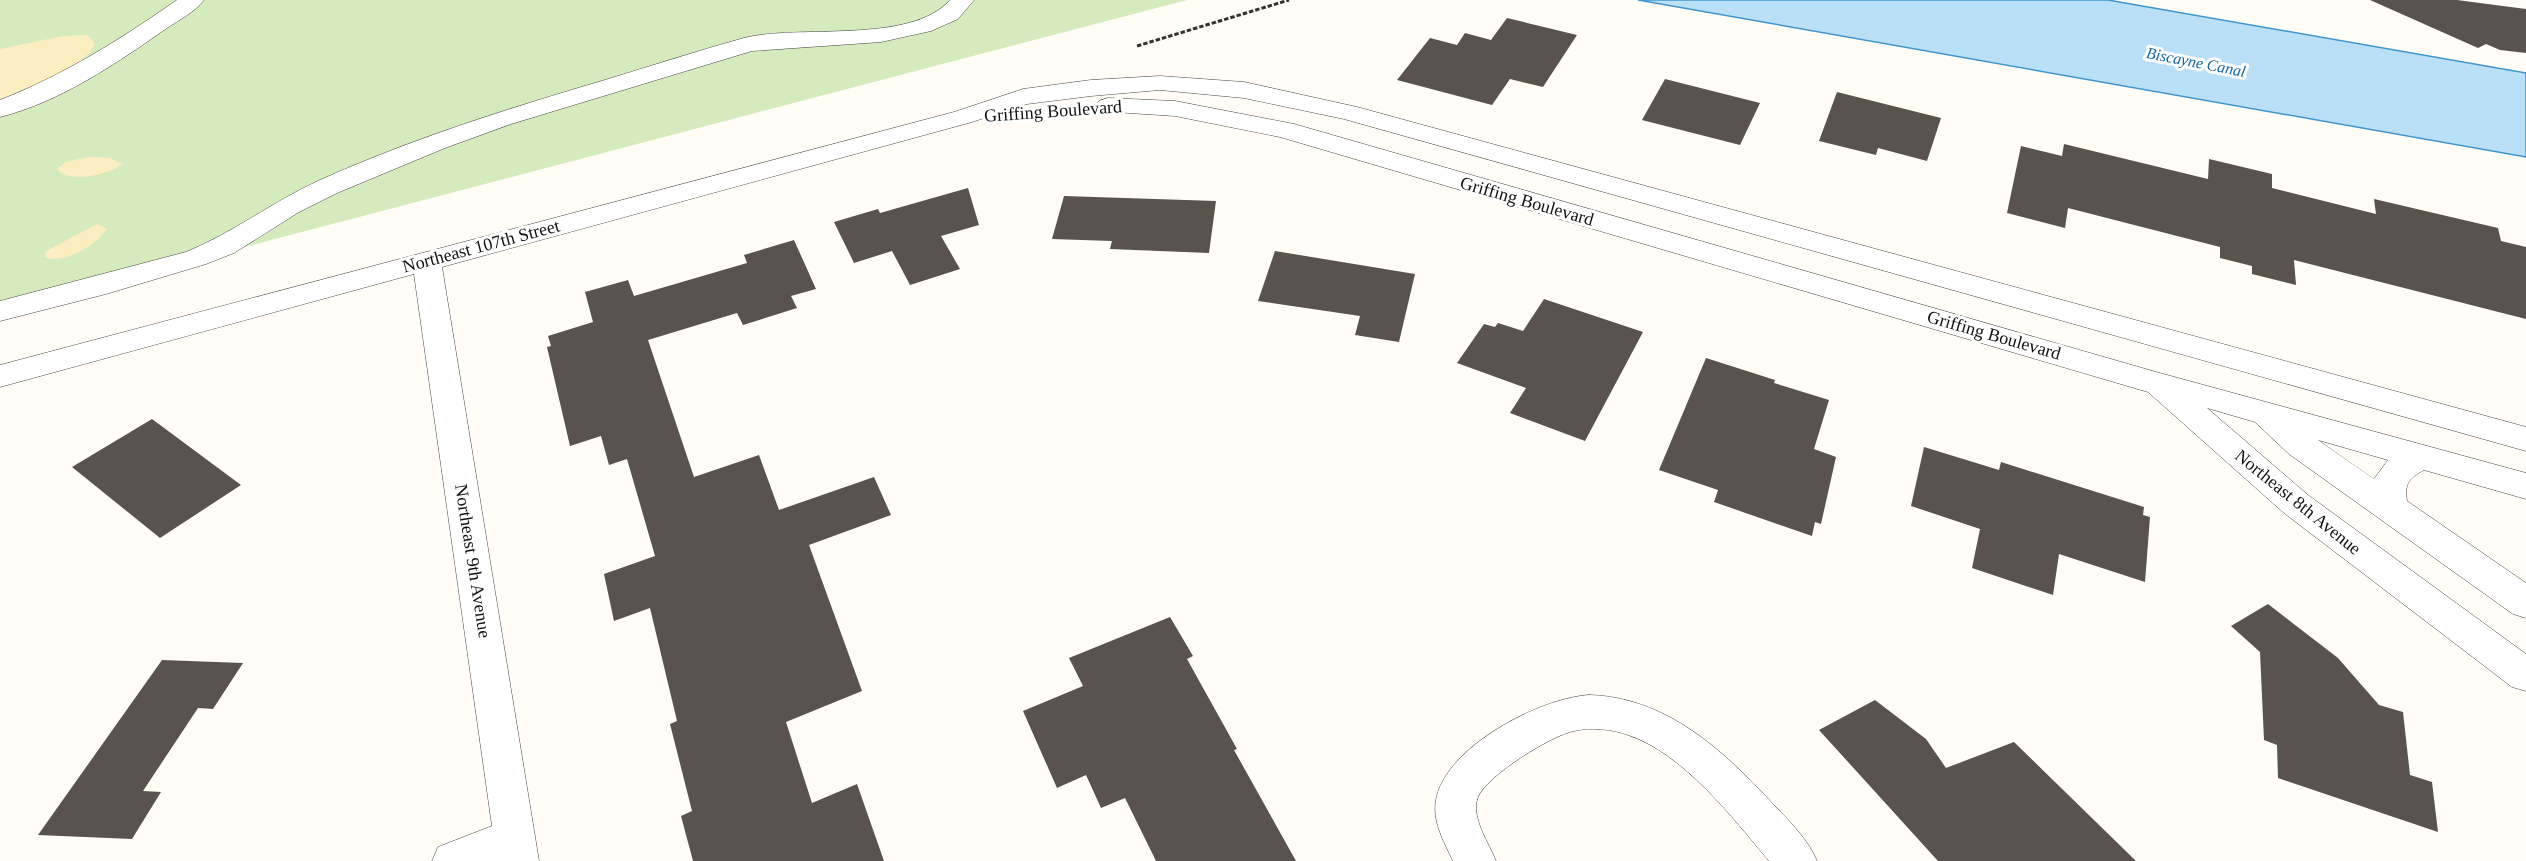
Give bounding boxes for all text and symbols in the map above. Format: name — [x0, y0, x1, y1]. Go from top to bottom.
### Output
water label: Biscayne Canal — [2145, 44, 2248, 81]
street label: Griffing Boulevard — [983, 96, 1123, 126]
street label: Griffing Boulevard — [1458, 172, 1596, 230]
street label: Northeast 107th Street — [400, 215, 562, 277]
street label: Griffing Boulevard — [1925, 306, 2063, 364]
street label: Northeast 8th Avenue — [2231, 445, 2365, 559]
street label: Northeast 9th Avenue — [451, 483, 495, 639]

